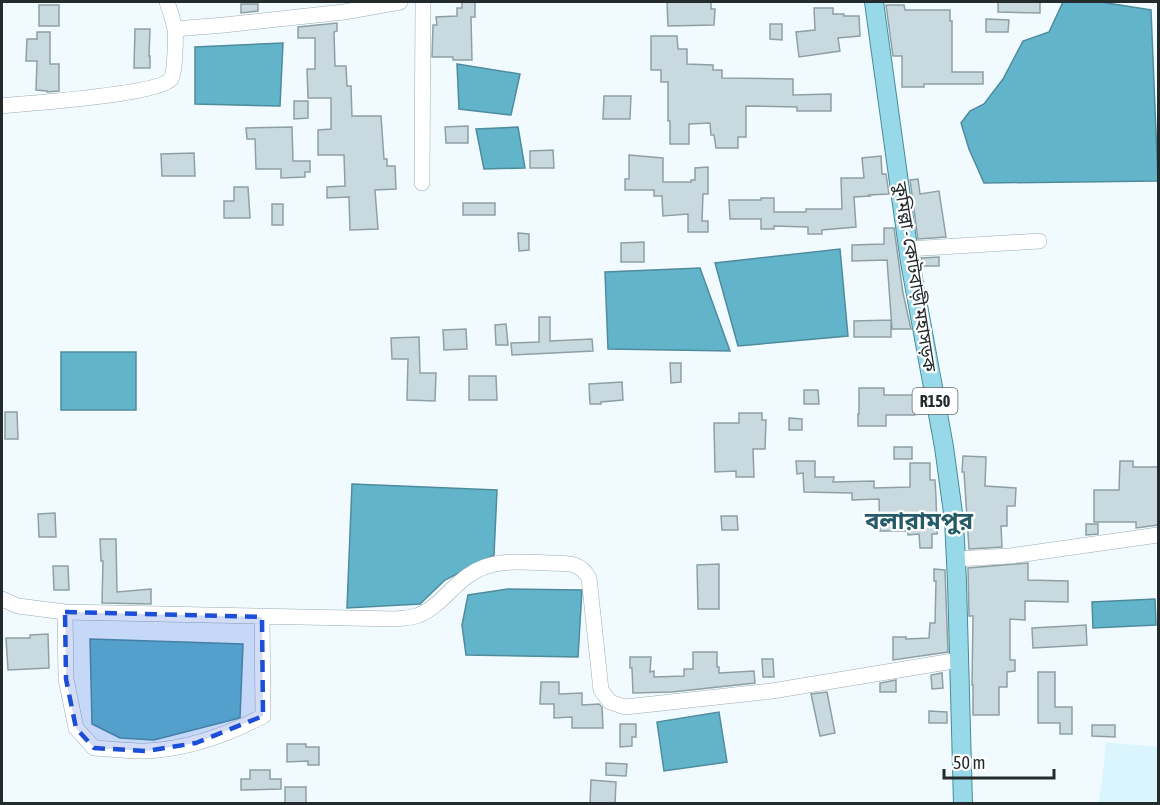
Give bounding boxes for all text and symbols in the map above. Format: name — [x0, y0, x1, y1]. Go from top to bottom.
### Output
street label: কুমিল্লা - কোটবাড়ী মহাসড়ক — [889, 180, 941, 374]
road number: R150 — [912, 388, 958, 414]
district label: বলারামপুর — [864, 507, 973, 535]
scale bar — [944, 742, 1054, 780]
text: 50 m — [953, 752, 985, 773]

